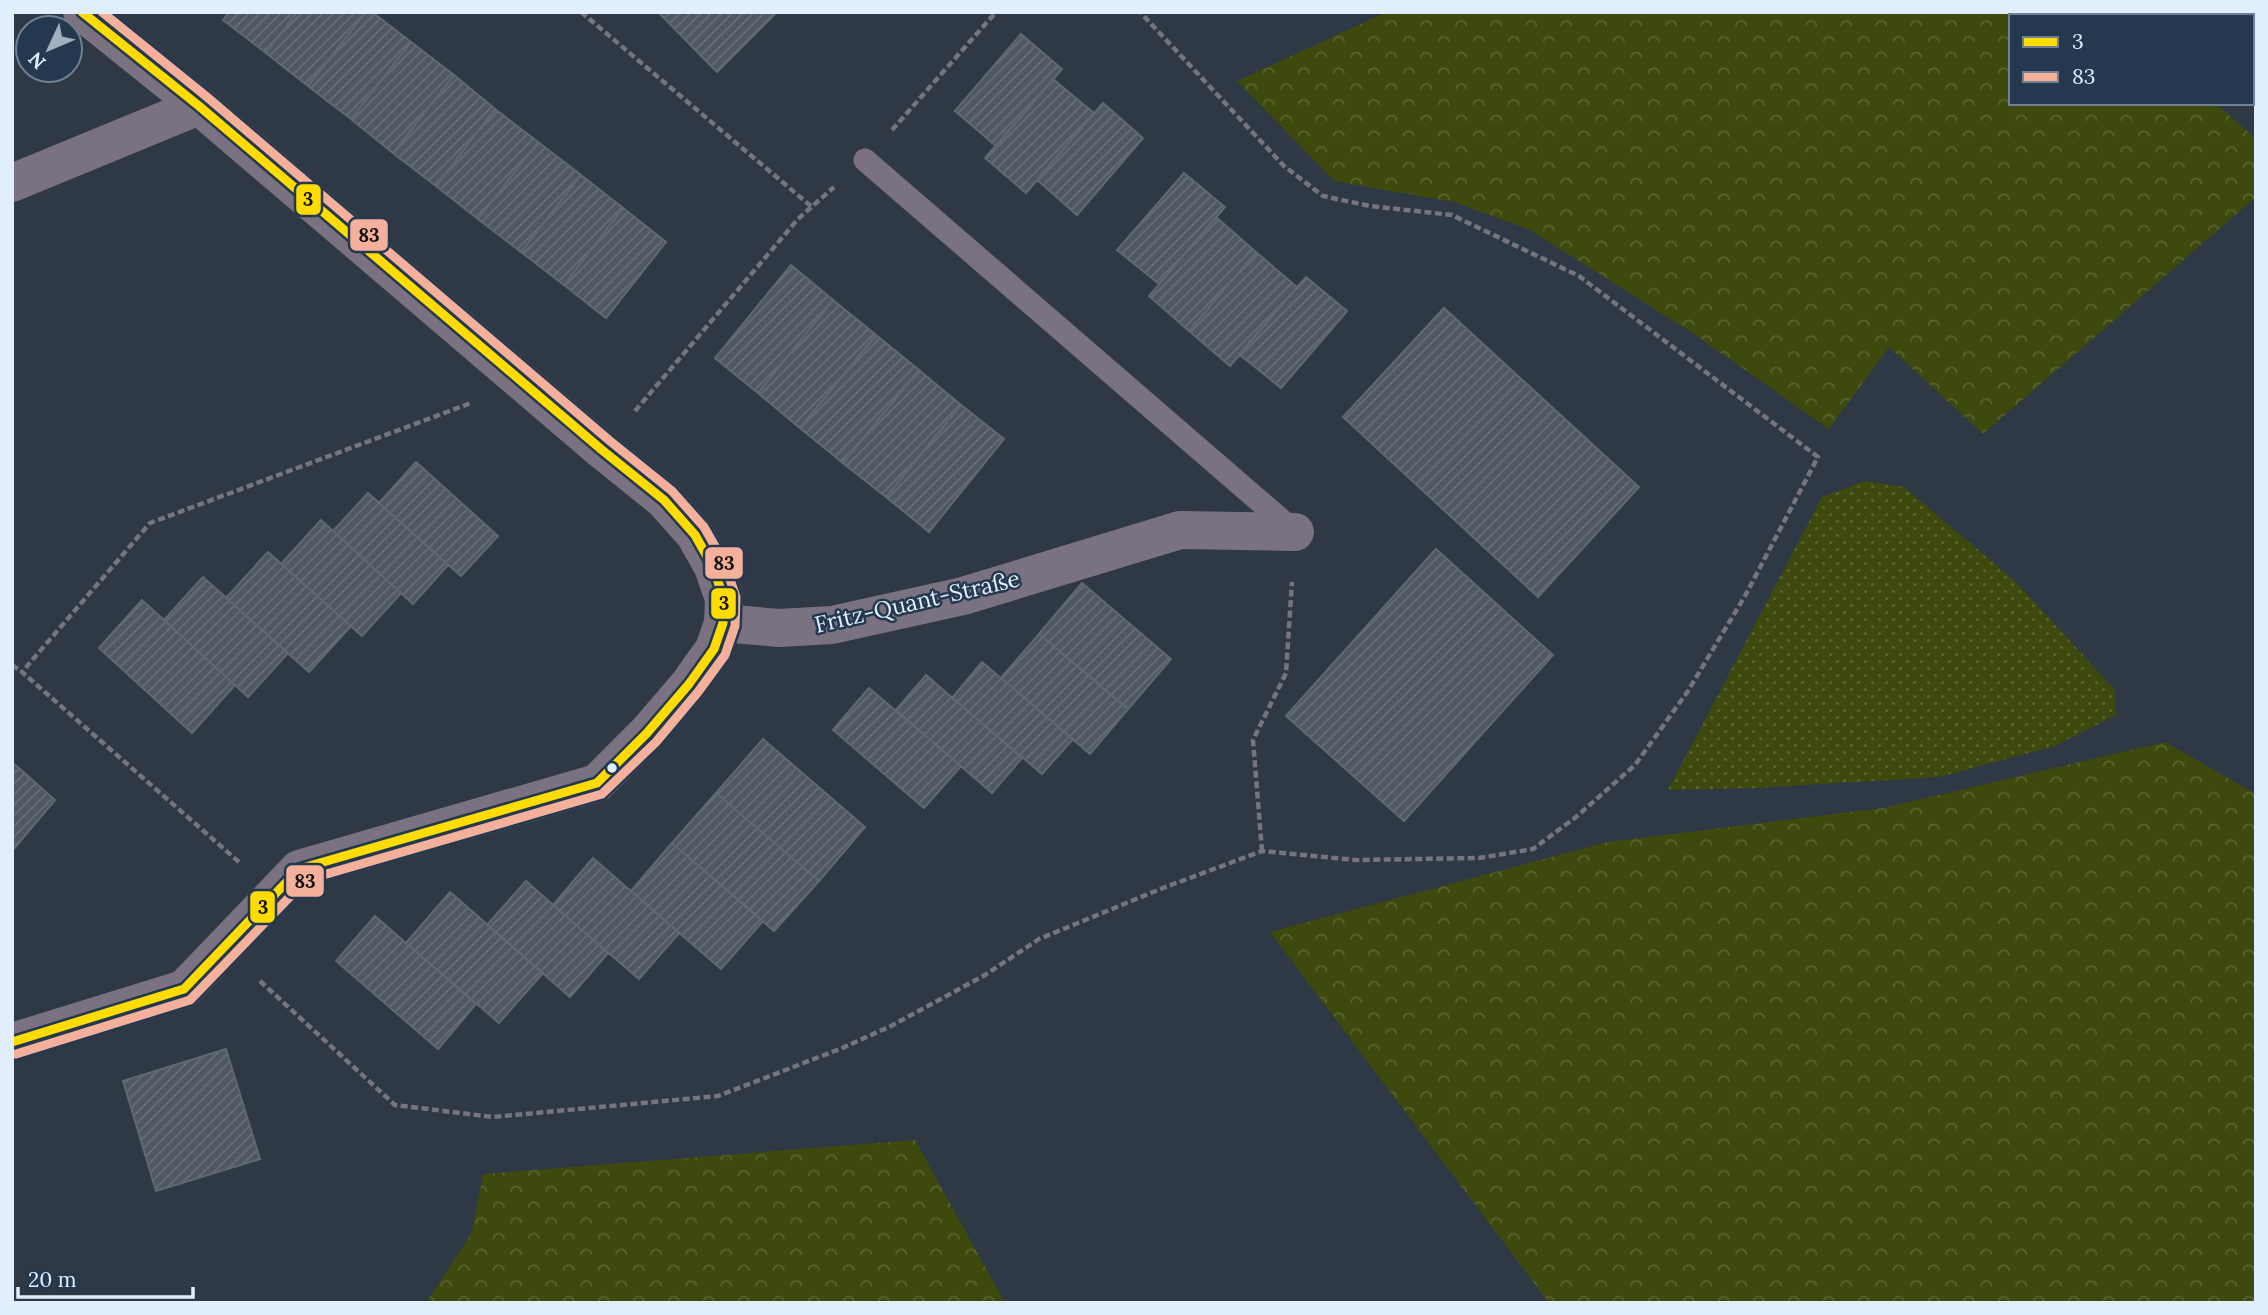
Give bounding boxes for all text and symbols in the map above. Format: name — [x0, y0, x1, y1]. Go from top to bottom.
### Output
north arrow — [14, 14, 84, 84]
legend — [2009, 14, 2254, 105]
text: 3 — [2072, 28, 2084, 55]
text: N — [23, 47, 51, 74]
text: 83 — [2072, 63, 2096, 90]
line badge: 3 — [295, 183, 322, 216]
text: 3 — [303, 187, 313, 211]
line badge: 83 — [349, 218, 389, 252]
text: 83 — [358, 223, 380, 247]
line badge: 83 — [704, 546, 744, 580]
text: 83 — [713, 551, 735, 575]
street label: Fritz-Quant-Straße — [811, 563, 1023, 639]
line badge: 3 — [710, 587, 737, 620]
text: 3 — [719, 591, 729, 615]
unlabelled marker — [605, 761, 619, 775]
line badge: 83 — [285, 864, 325, 898]
text: 83 — [294, 869, 316, 893]
line badge: 3 — [249, 890, 276, 924]
text: 3 — [258, 895, 268, 919]
scale bar — [18, 1256, 192, 1300]
text: 20 m — [28, 1266, 77, 1293]

